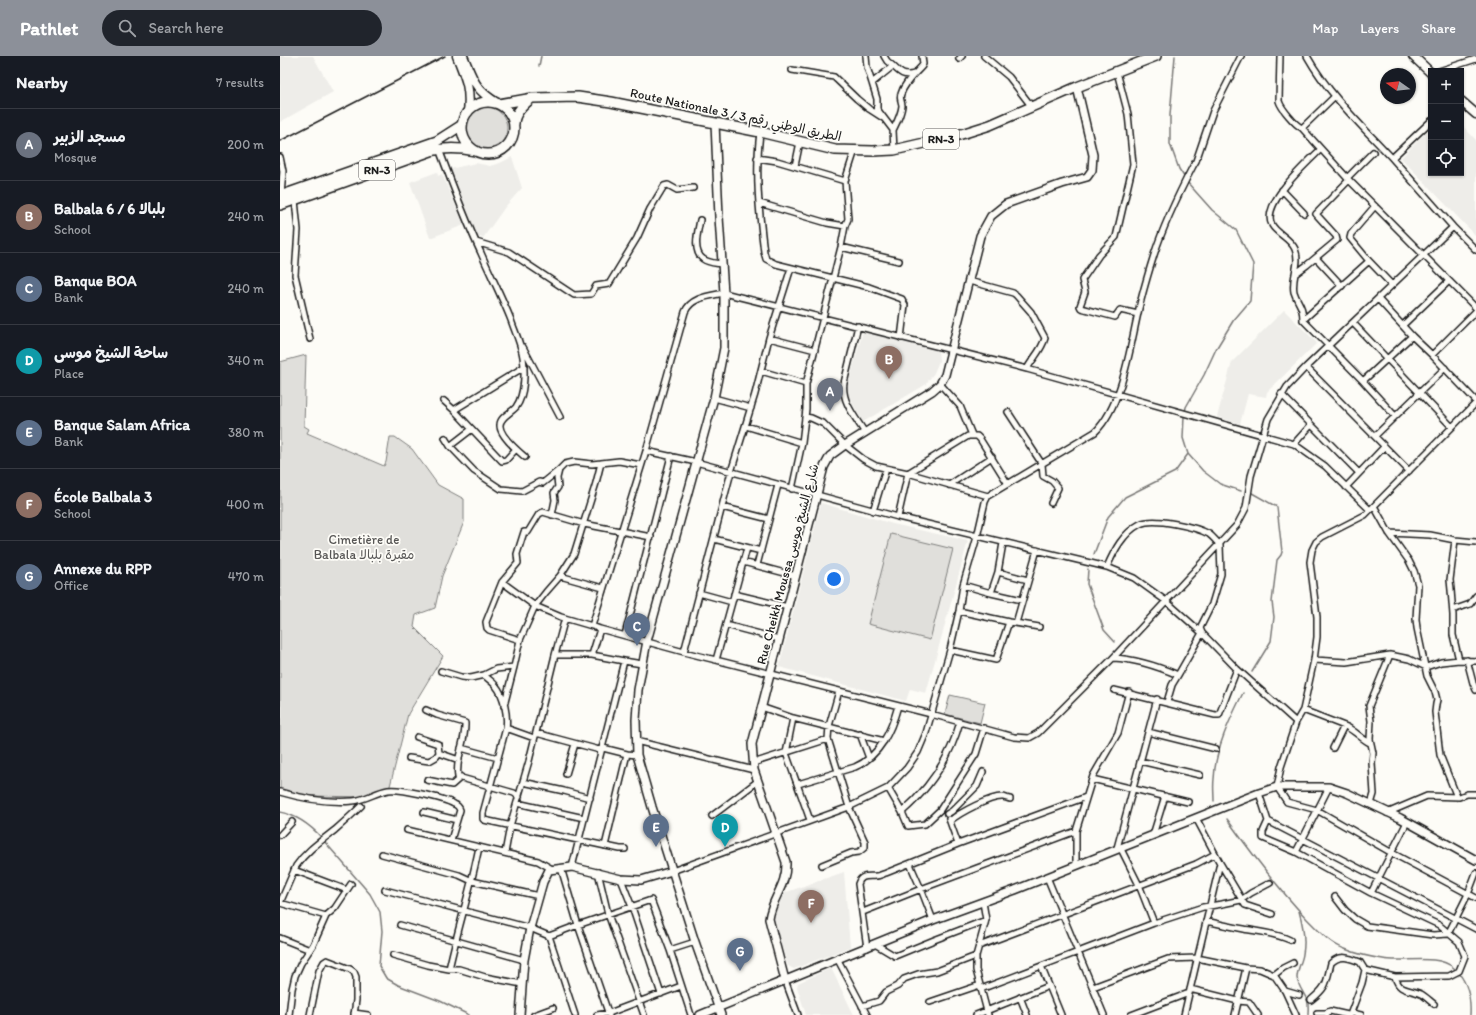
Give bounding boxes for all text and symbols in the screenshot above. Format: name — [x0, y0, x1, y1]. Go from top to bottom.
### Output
search box — [102, 10, 382, 46]
text: Pathlet — [20, 17, 78, 40]
icon: search — [116, 17, 138, 39]
text: Search here — [148, 19, 224, 37]
text: Map — [1313, 20, 1338, 37]
text: Layers — [1360, 20, 1399, 37]
text: Share — [1421, 20, 1456, 37]
north arrow — [1380, 68, 1416, 104]
map controls — [1428, 68, 1464, 176]
button: + — [1428, 68, 1464, 104]
text: Nearby — [16, 72, 68, 92]
text: 7 results — [216, 75, 264, 90]
street label: Route Nationale 3 / الطريق الوطني رقم 3 — [628, 85, 843, 148]
button: − — [1428, 104, 1464, 140]
text: مسجد الزبير — [54, 128, 126, 146]
road number: RN-3 — [923, 129, 959, 149]
text: A — [25, 137, 33, 152]
text: 200 m — [227, 137, 264, 152]
button: locate — [1428, 140, 1464, 176]
text: Mosque — [54, 150, 97, 165]
road number: RN-3 — [359, 160, 395, 180]
text: Balbala 6 / بلبالا 6 — [54, 200, 165, 218]
text: B — [25, 209, 33, 224]
text: 240 m — [227, 209, 264, 224]
text: School — [54, 222, 91, 237]
text: Banque BOA — [54, 272, 137, 290]
text: C — [25, 281, 33, 296]
text: 240 m — [227, 281, 264, 296]
text: Bank — [54, 290, 83, 305]
text: ساحة الشيخ موسى — [54, 344, 168, 362]
pin: B — [876, 346, 902, 379]
text: D — [25, 353, 33, 368]
text: 340 m — [227, 353, 264, 368]
text: Place — [54, 366, 84, 381]
pin: A — [817, 378, 843, 411]
text: Banque Salam Africa — [54, 416, 190, 434]
text: E — [25, 425, 33, 440]
text: 380 m — [228, 425, 264, 440]
text: Bank — [54, 434, 83, 449]
street label: Rue Cheikh Moussa شارع الشيخ موسى — [753, 462, 823, 667]
text: École Balbala 3 — [54, 488, 152, 506]
text: F — [26, 497, 32, 512]
text: 400 m — [226, 497, 264, 512]
text: School — [54, 506, 91, 521]
park label: Cimetière de Balbala مقبرة بلبالا — [314, 532, 414, 563]
text: Annexe du RPP — [54, 560, 152, 578]
text: G — [25, 569, 33, 584]
text: 470 m — [228, 569, 264, 584]
your location — [824, 569, 844, 589]
text: Office — [54, 578, 89, 593]
pin: C — [624, 613, 650, 646]
pin: E — [643, 814, 669, 847]
pin: D — [712, 814, 738, 847]
pin: F — [798, 890, 824, 923]
pin: G — [727, 938, 753, 971]

